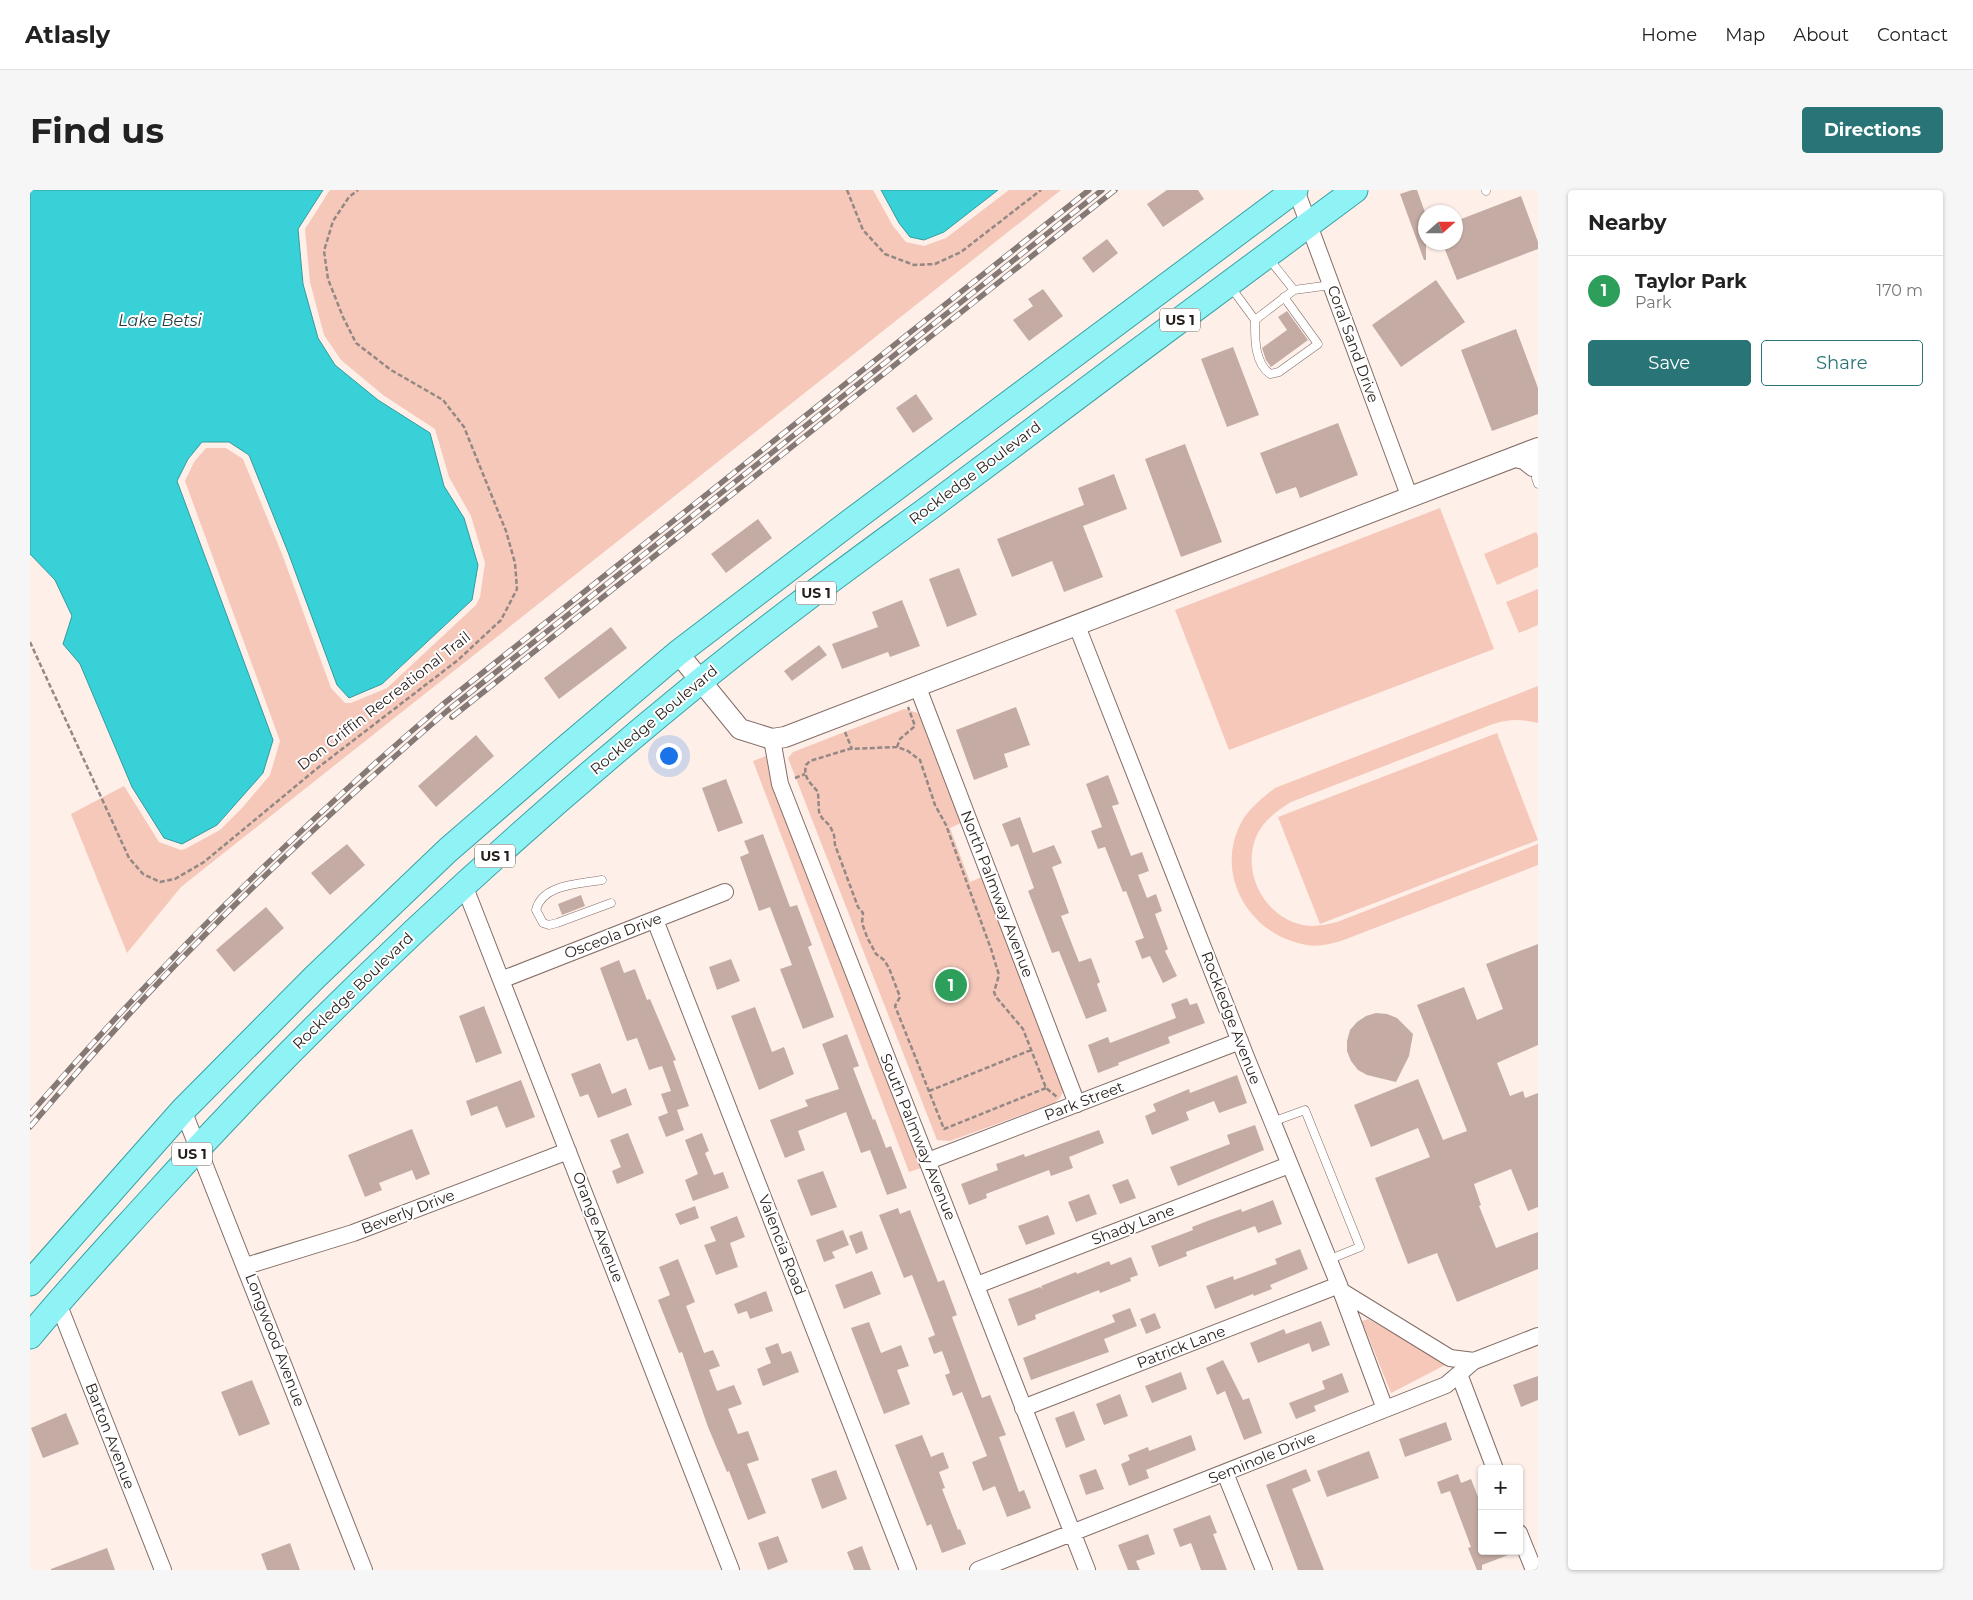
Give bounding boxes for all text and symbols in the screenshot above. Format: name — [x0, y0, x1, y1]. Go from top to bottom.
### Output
text: Atlasly — [25, 20, 110, 49]
text: Home — [1641, 24, 1697, 46]
text: Map — [1725, 24, 1765, 46]
text: About — [1793, 24, 1849, 46]
text: Contact — [1877, 24, 1948, 46]
button: Directions — [1802, 107, 1943, 153]
text: Find us — [30, 109, 164, 152]
north arrow — [1418, 205, 1463, 250]
text: Nearby — [1588, 210, 1667, 235]
text: Taylor Park — [1635, 270, 1747, 293]
text: 1 — [1601, 281, 1607, 300]
text: 170 m — [1876, 281, 1923, 300]
street label: Coral Sand Drive — [1323, 283, 1384, 405]
text: Park — [1635, 293, 1672, 312]
road number: US 1 — [1160, 308, 1200, 332]
water label: Lake Betsi — [118, 311, 202, 330]
button: Save — [1588, 340, 1751, 386]
button: Share — [1761, 340, 1923, 386]
street label: Rockledge Boulevard — [905, 417, 1045, 528]
road number: US 1 — [796, 582, 836, 604]
street label: Don Griffin Recreational Trail — [293, 627, 474, 774]
street label: Rockledge Boulevard — [586, 661, 721, 778]
your location — [656, 743, 682, 769]
street label: North Palmway Avenue — [957, 808, 1038, 980]
road number: US 1 — [475, 844, 515, 868]
street label: Osceola Drive — [561, 908, 664, 963]
street label: Rockledge Boulevard — [288, 928, 417, 1053]
street label: Rockledge Avenue — [1197, 949, 1266, 1087]
pin: 1 — [935, 966, 967, 1004]
street label: South Palmway Avenue — [876, 1051, 961, 1223]
street label: Park Street — [1041, 1077, 1126, 1124]
road number: US 1 — [172, 1142, 212, 1166]
street label: Orange Avenue — [569, 1169, 628, 1285]
street label: Beverly Drive — [358, 1185, 457, 1238]
street label: Valencia Road — [755, 1192, 810, 1298]
street label: Shady Lane — [1089, 1200, 1177, 1249]
street label: Longwood Avenue — [241, 1271, 310, 1409]
street label: Patrick Lane — [1134, 1321, 1228, 1372]
street label: Barton Avenue — [81, 1380, 139, 1492]
street label: Seminole Drive — [1205, 1427, 1318, 1488]
map controls — [1478, 1465, 1523, 1555]
button: + — [1478, 1465, 1523, 1510]
button: − — [1478, 1510, 1523, 1555]

